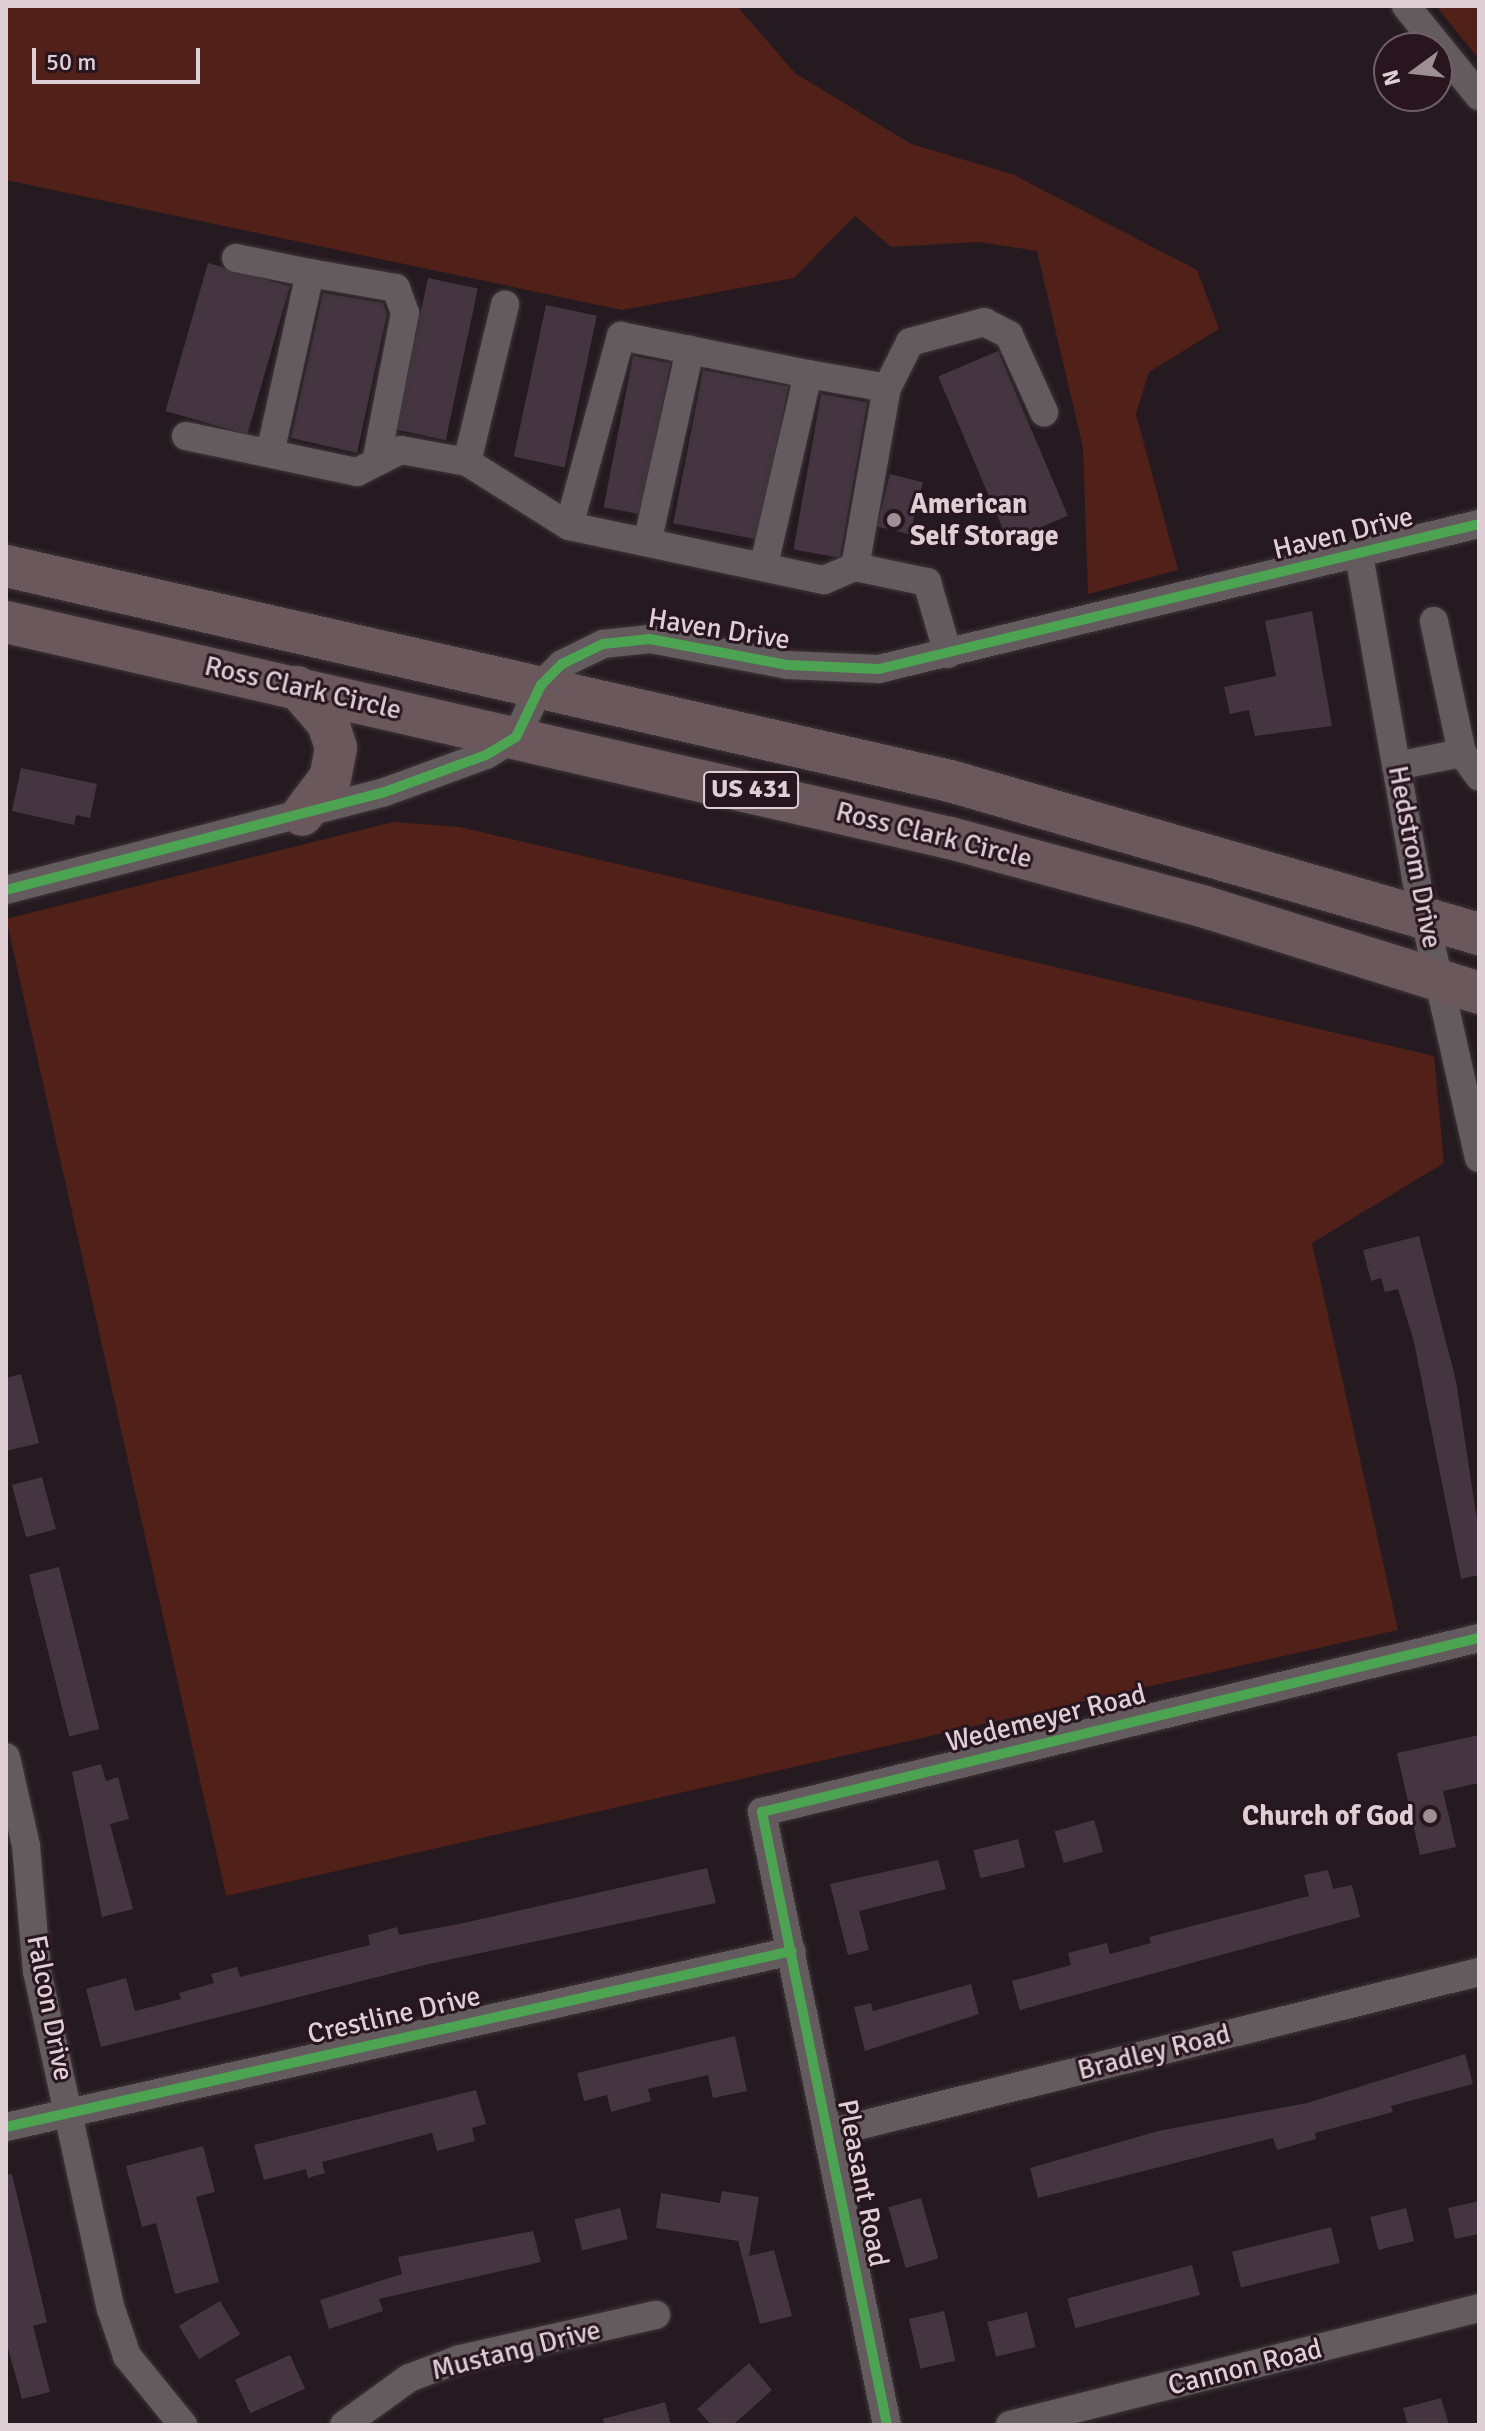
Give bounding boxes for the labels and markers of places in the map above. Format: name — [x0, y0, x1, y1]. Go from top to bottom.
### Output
place label: American Self Storage — [910, 487, 1059, 553]
marker: American Self Storage — [885, 511, 903, 529]
place label: Church of God — [1242, 1799, 1414, 1833]
marker: Church of God — [1421, 1807, 1439, 1825]

